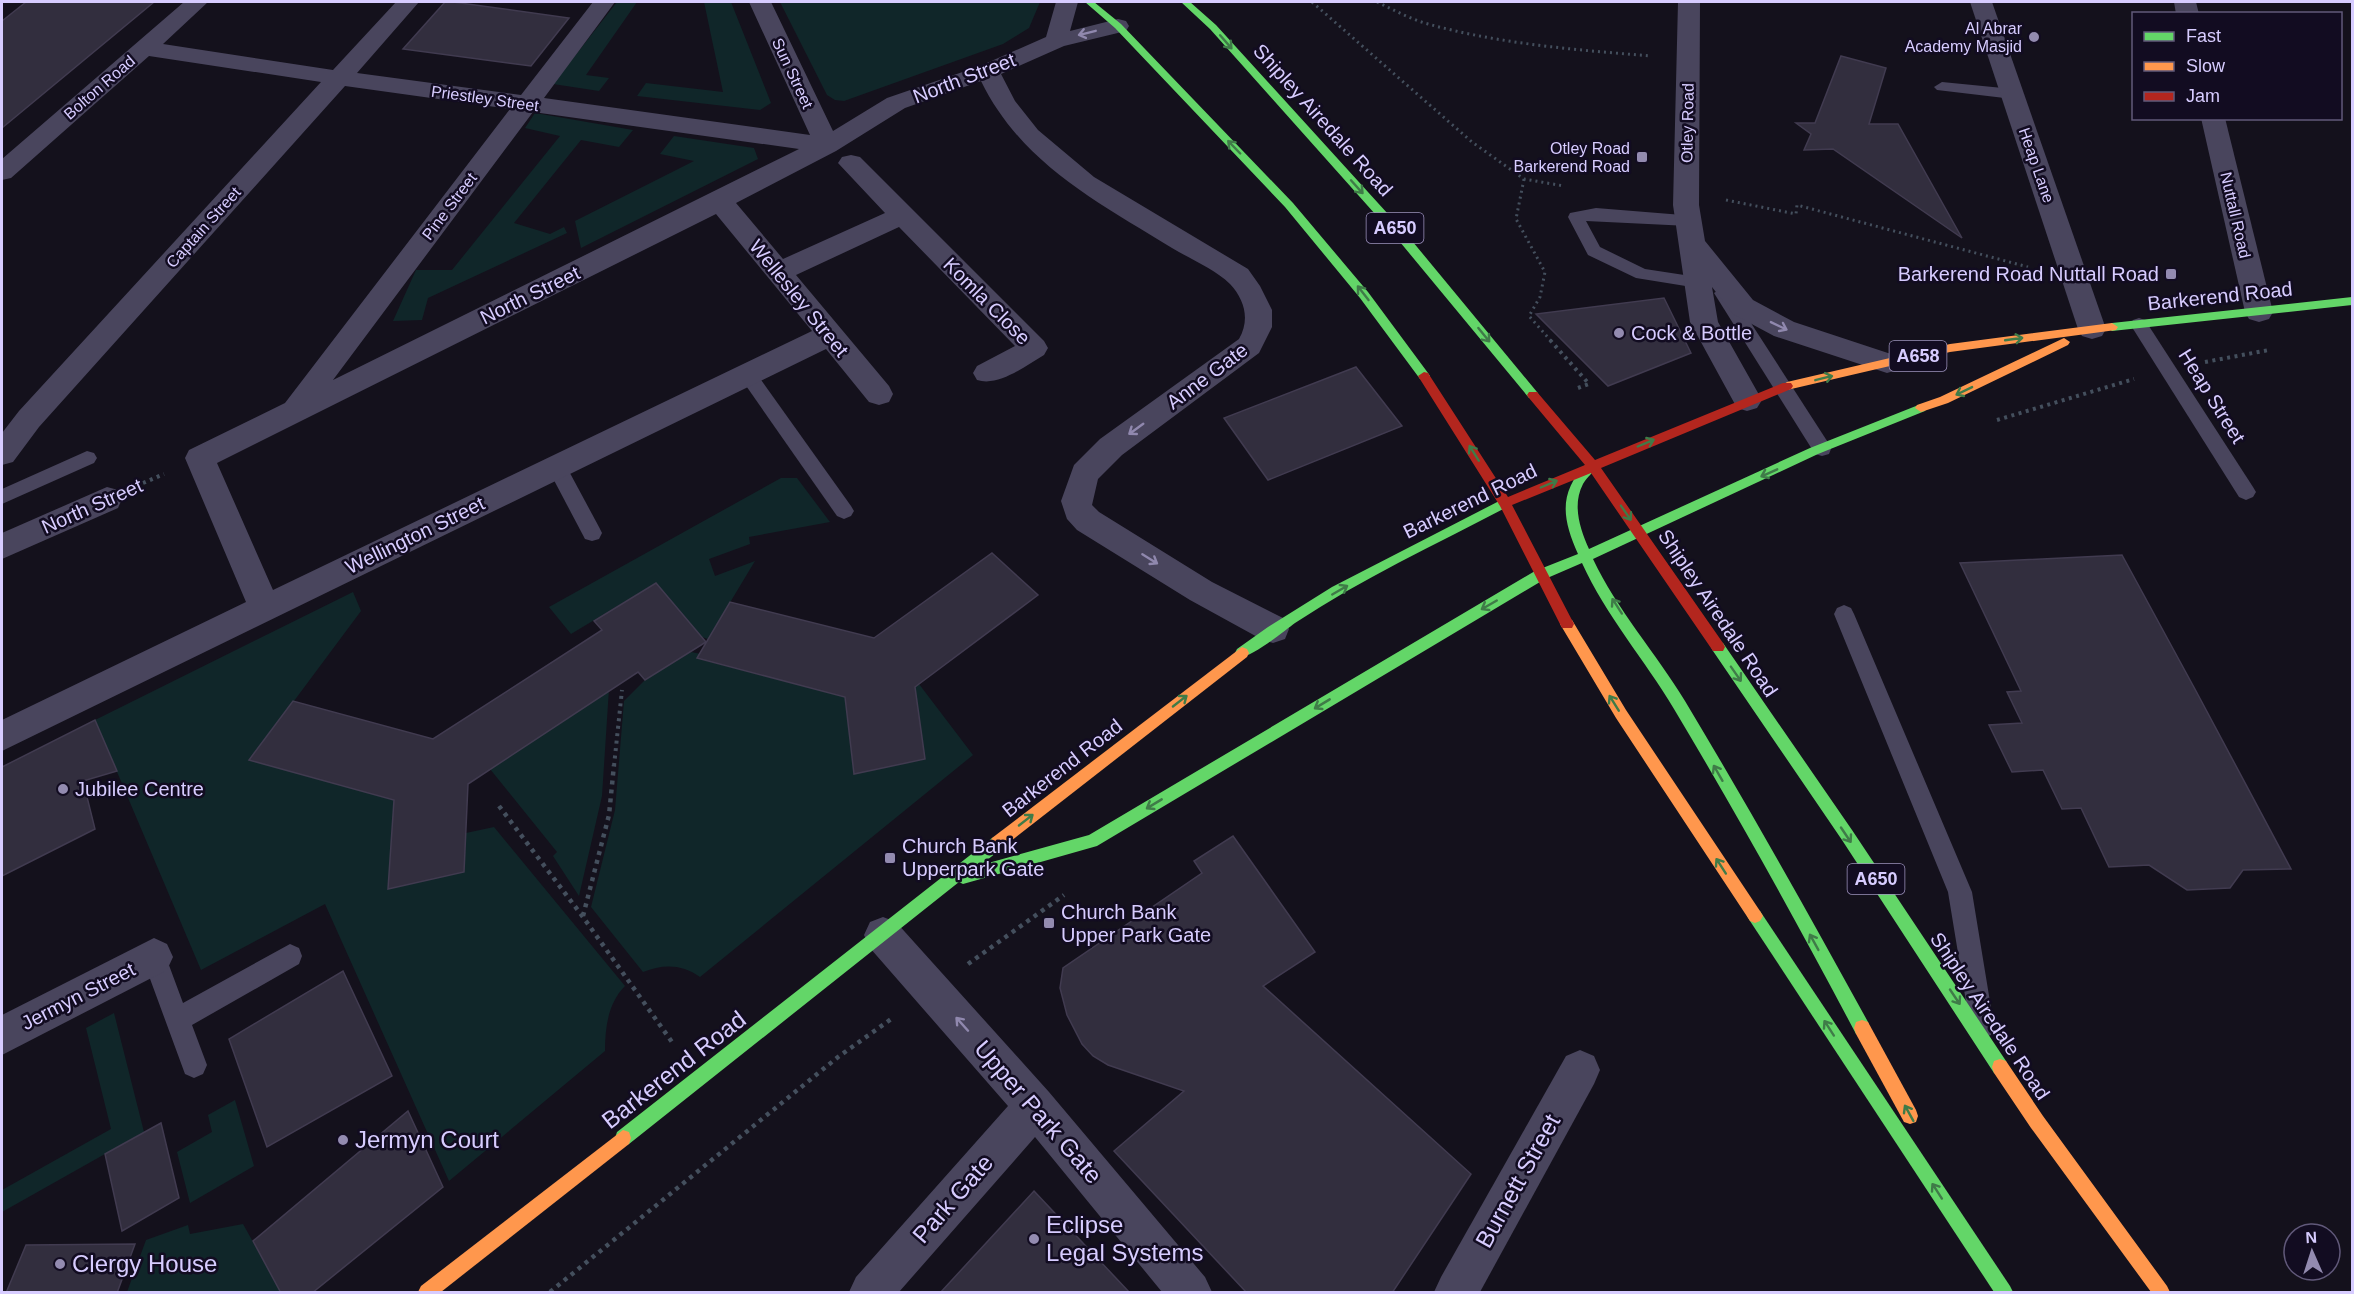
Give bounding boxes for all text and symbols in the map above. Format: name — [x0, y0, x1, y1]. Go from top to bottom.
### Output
legend — [2132, 12, 2342, 120]
place label: Al Abrar Academy Masjid — [1905, 20, 2023, 55]
text: Fast — [2186, 26, 2221, 46]
one-way arrow — [1078, 28, 1097, 40]
marker: Al Abrar Academy Masjid — [2027, 30, 2041, 44]
one-way arrow — [1219, 34, 1233, 49]
street label: Sun Street — [769, 35, 816, 112]
street label: Shipley Airedale Road — [1249, 40, 1397, 200]
street label: North Street — [910, 48, 1019, 108]
street label: Bolton Road — [61, 52, 138, 123]
text: Slow — [2186, 56, 2226, 76]
street label: Priestley Street — [430, 83, 540, 115]
street label: Otley Road — [1678, 83, 1697, 163]
text: Jam — [2186, 86, 2220, 106]
street label: Heap Lane — [2016, 125, 2057, 205]
one-way arrow — [1227, 139, 1241, 154]
place label: Otley Road Barkerend Road — [1513, 140, 1630, 175]
marker: Otley Road Barkerend Road — [1635, 150, 1649, 164]
street label: Pine Street — [419, 169, 480, 243]
street label: Nuttall Road — [2217, 170, 2254, 260]
one-way arrow — [1350, 179, 1364, 194]
street label: Captain Street — [163, 183, 244, 271]
road number: A650 — [1366, 213, 1424, 243]
street label: Wellesley Street — [745, 235, 853, 361]
street label: Komla Close — [939, 253, 1035, 349]
street label: North Street — [477, 261, 584, 329]
place label: Barkerend Road Nuttall Road — [1898, 263, 2159, 285]
marker: Barkerend Road Nuttall Road — [2164, 267, 2178, 281]
street label: Barkerend Road — [2146, 277, 2294, 315]
one-way arrow — [1356, 286, 1369, 302]
one-way arrow — [1770, 321, 1788, 333]
place label: Cock & Bottle — [1631, 322, 1752, 344]
marker: Cock & Bottle — [1612, 326, 1626, 340]
one-way arrow — [1477, 327, 1490, 343]
one-way arrow — [2004, 334, 2024, 345]
street label: Anne Gate — [1162, 338, 1252, 414]
road number: A658 — [1890, 341, 1946, 371]
street label: Heap Street — [2174, 345, 2250, 447]
one-way arrow — [1814, 372, 1833, 384]
one-way arrow — [1955, 386, 1973, 397]
one-way arrow — [1129, 422, 1145, 435]
one-way arrow — [1637, 437, 1655, 448]
one-way arrow — [1468, 445, 1480, 462]
street label: Barkerend Road — [1400, 459, 1540, 543]
one-way arrow — [1760, 468, 1778, 479]
street label: North Street — [38, 474, 146, 538]
one-way arrow — [1539, 478, 1557, 489]
street label: Wellington Street — [342, 492, 488, 578]
one-way arrow — [1620, 504, 1632, 521]
street label: Shipley Airedale Road — [1654, 525, 1782, 701]
one-way arrow — [1141, 554, 1158, 566]
one-way arrow — [1331, 584, 1348, 596]
one-way arrow — [1610, 598, 1622, 615]
one-way arrow — [1481, 599, 1498, 611]
one-way arrow — [1730, 666, 1742, 682]
one-way arrow — [1172, 694, 1188, 707]
one-way arrow — [1608, 695, 1620, 712]
one-way arrow — [1314, 699, 1331, 711]
street label: Barkerend Road — [998, 714, 1126, 822]
one-way arrow — [1712, 764, 1723, 782]
place label: Jubilee Centre — [75, 778, 204, 800]
marker: Jubilee Centre — [56, 782, 70, 796]
one-way arrow — [1146, 799, 1163, 811]
one-way arrow — [1018, 814, 1034, 827]
one-way arrow — [1840, 826, 1853, 843]
place label: Church Bank Upperpark Gate — [902, 835, 1044, 880]
marker: Church Bank Upperpark Gate — [883, 851, 897, 865]
one-way arrow — [1715, 858, 1727, 875]
road number: A650 — [1848, 864, 1904, 894]
place label: Church Bank Upper Park Gate — [1061, 901, 1211, 946]
marker: Church Bank Upper Park Gate — [1042, 916, 1056, 930]
street label: Shipley Airedale Road — [1926, 928, 2054, 1104]
one-way arrow — [1808, 934, 1820, 951]
street label: Jermyn Street — [18, 958, 139, 1034]
one-way arrow — [1949, 988, 1961, 1005]
street label: Barkerend Road — [597, 1005, 751, 1134]
one-way arrow — [955, 1016, 969, 1031]
one-way arrow — [1823, 1021, 1835, 1037]
street label: Upper Park Gate — [969, 1035, 1108, 1188]
one-way arrow — [1903, 1105, 1915, 1122]
street label: Burnett Street — [1470, 1109, 1565, 1252]
place label: Jermyn Court — [355, 1126, 499, 1153]
marker: Jermyn Court — [336, 1133, 350, 1147]
street label: Park Gate — [907, 1149, 998, 1248]
one-way arrow — [1930, 1183, 1942, 1200]
place label: Eclipse Legal Systems — [1046, 1211, 1203, 1266]
north arrow — [2282, 1222, 2342, 1282]
text: N — [2305, 1229, 2317, 1246]
marker: Eclipse Legal Systems — [1027, 1232, 1041, 1246]
place label: Clergy House — [72, 1250, 217, 1277]
marker: Clergy House — [53, 1257, 67, 1271]

